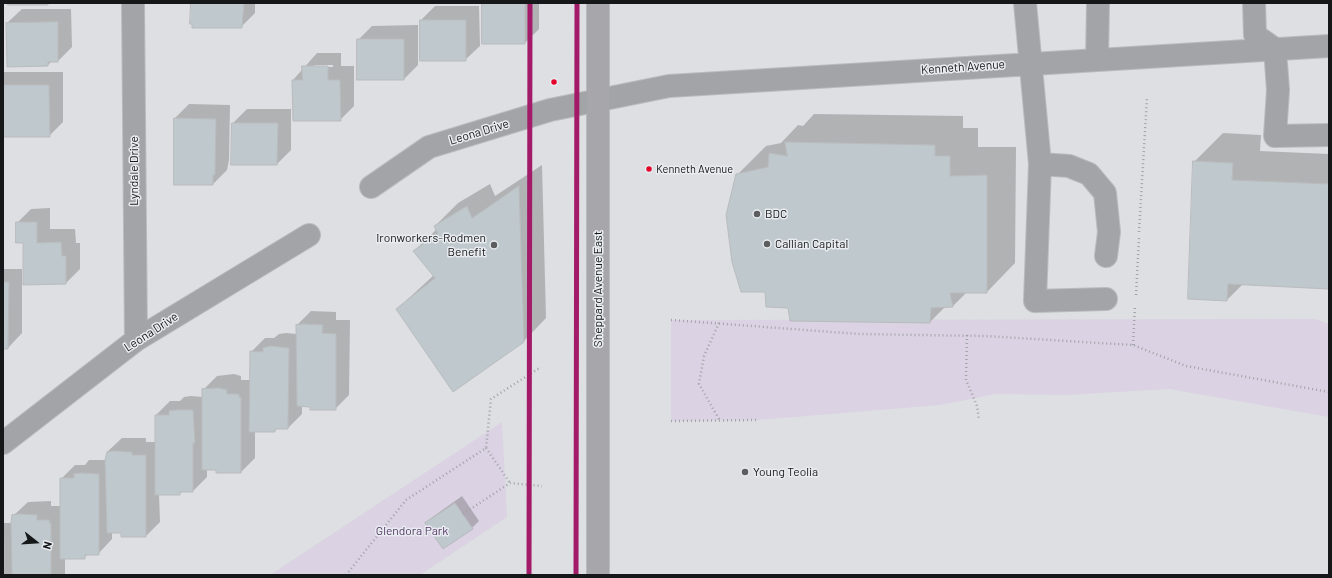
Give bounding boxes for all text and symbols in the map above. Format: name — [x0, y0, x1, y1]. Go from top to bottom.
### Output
street label: Kenneth Avenue — [921, 57, 1005, 77]
unlabelled marker — [549, 77, 559, 87]
street label: Leona Drive — [447, 116, 511, 148]
street label: Lyndale Drive — [127, 136, 141, 206]
place label: Kenneth Avenue — [656, 162, 733, 176]
marker: Kenneth Avenue — [644, 164, 654, 174]
place label: BDC — [765, 207, 787, 221]
marker: BDC — [752, 209, 762, 219]
place label: Ironworkers-Rodmen Benefit — [376, 231, 486, 259]
street label: Sheppard Avenue East — [591, 231, 605, 347]
place label: Callian Capital — [775, 237, 848, 251]
marker: Callian Capital — [762, 239, 772, 249]
marker: Ironworkers-Rodmen Benefit — [489, 240, 499, 250]
street label: Leona Drive — [121, 309, 181, 355]
place label: Young Teolia — [753, 465, 818, 479]
marker: Young Teolia — [740, 467, 750, 477]
north arrow — [16, 522, 56, 562]
park label: Glendora Park — [376, 524, 448, 538]
text: N — [41, 540, 55, 551]

